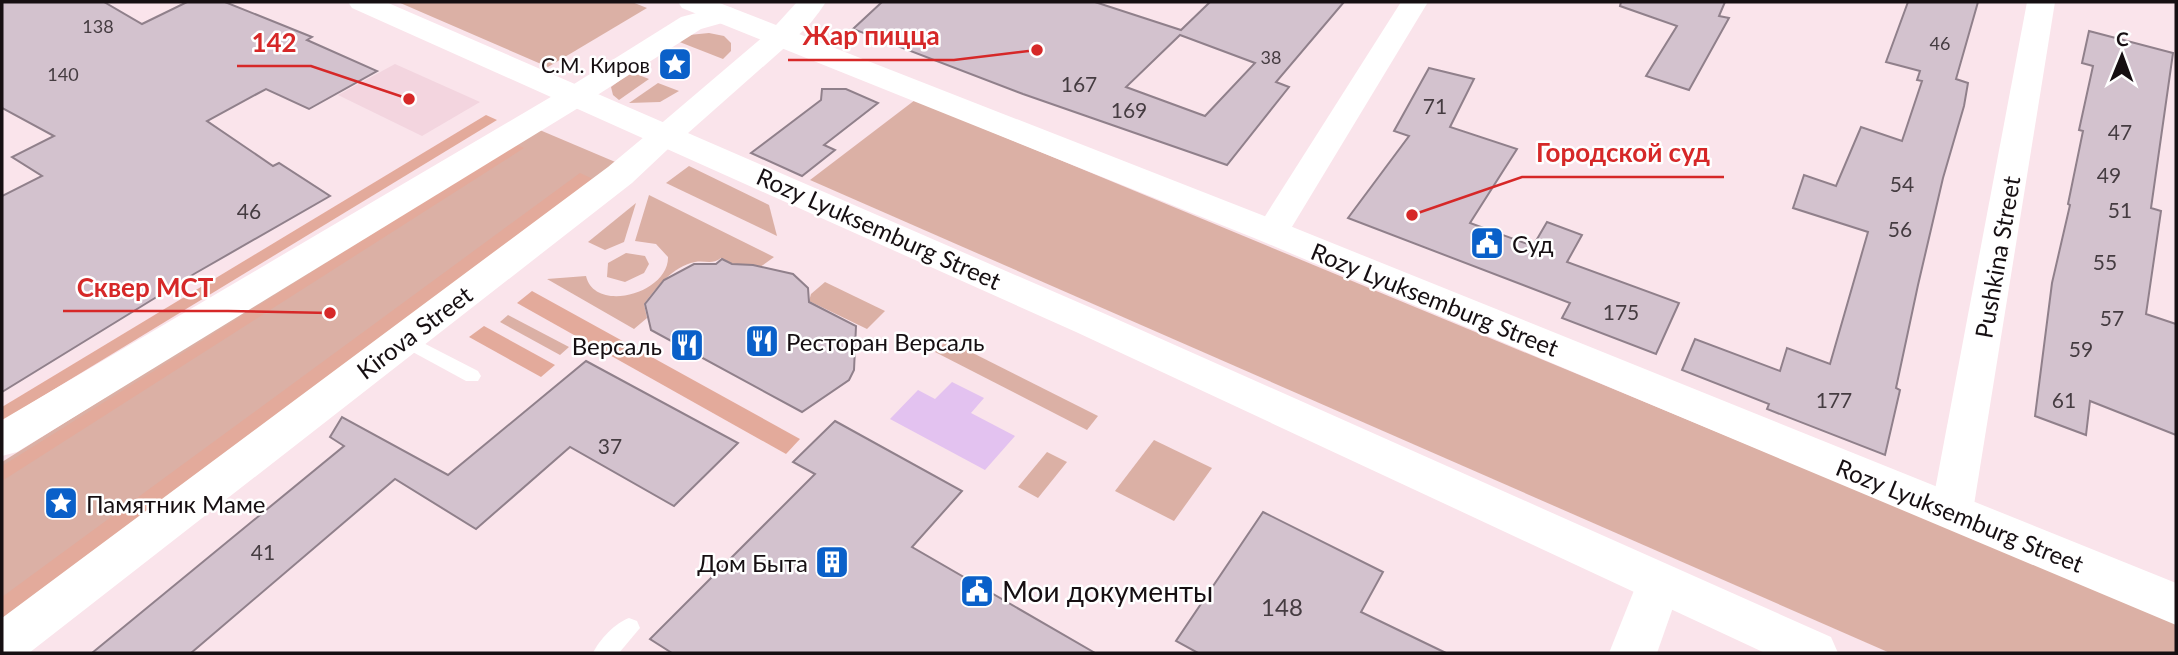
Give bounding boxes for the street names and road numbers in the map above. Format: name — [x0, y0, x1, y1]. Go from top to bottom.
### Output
street label: Rozy Lyuksemburg Street — [752, 161, 1006, 295]
street label: Pushkina Street — [1968, 173, 2026, 340]
street label: Rozy Lyuksemburg Street — [1307, 236, 1563, 362]
street label: Kirova Street — [351, 279, 478, 385]
street label: Rozy Lyuksemburg Street — [1832, 452, 2088, 578]

